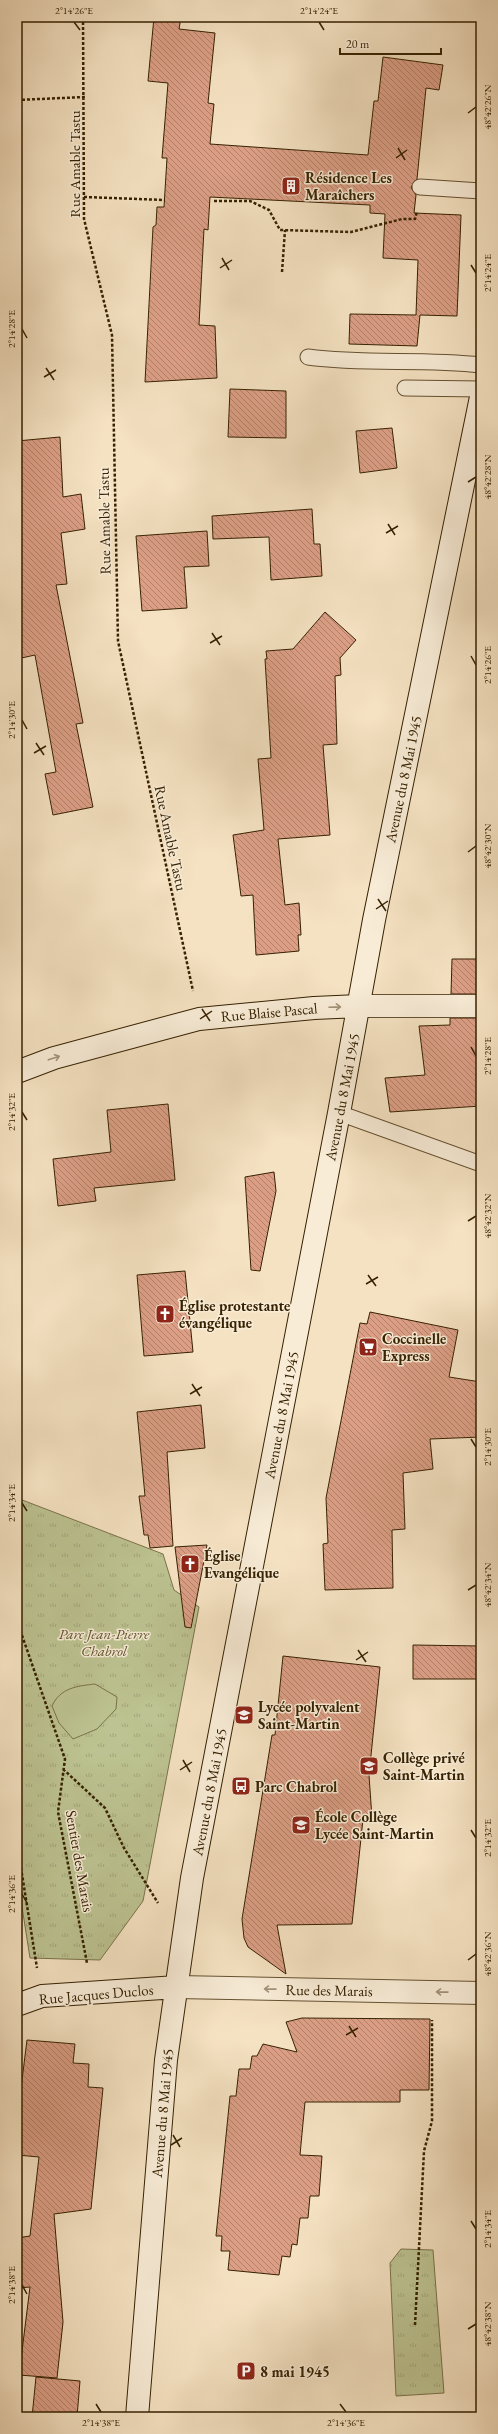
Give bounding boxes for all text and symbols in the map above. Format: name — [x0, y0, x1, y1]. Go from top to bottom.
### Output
text: 2°14'26"E — [55, 4, 93, 17]
text: 2°14'24"E — [300, 4, 338, 17]
scale bar — [340, 30, 441, 56]
text: 20 m — [346, 36, 370, 52]
text: 48°42'26"N — [481, 84, 494, 129]
street label: Rue Amable Tastu — [65, 110, 84, 218]
place label: Résidence Les Maraîchers — [305, 168, 392, 204]
building icon: Résidence Les Maraîchers — [280, 175, 302, 197]
text: 2°14'24"E — [481, 254, 494, 292]
text: 2°14'28"E — [5, 310, 18, 348]
text: 48°42'28"N — [481, 454, 494, 499]
street label: Rue Amable Tastu — [94, 467, 114, 575]
text: 2°14'26"E — [481, 646, 494, 684]
text: 2°14'30"E — [5, 701, 18, 739]
street label: Avenue du 8 Mai 1945 — [380, 714, 426, 845]
street label: Rue Amable Tastu — [151, 784, 191, 893]
text: 48°42'30"N — [481, 823, 494, 868]
street label: Rue Blaise Pascal — [220, 998, 319, 1026]
one-way arrow — [328, 1003, 341, 1011]
street label: Avenue du 8 Mai 1945 — [320, 1032, 364, 1163]
text: 2°14'28"E — [481, 1037, 494, 1075]
one-way arrow — [47, 1054, 60, 1061]
text: 2°14'32"E — [5, 1093, 18, 1131]
text: 48°42'32"N — [481, 1193, 494, 1238]
place label: Église protestante évangélique — [179, 1296, 290, 1332]
church icon: Église protestante évangélique — [154, 1303, 176, 1325]
place label: Coccinelle Express — [382, 1329, 446, 1365]
supermarket icon: Coccinelle Express — [357, 1336, 379, 1358]
street label: Avenue du 8 Mai 1945 — [259, 1350, 303, 1481]
text: 2°14'30"E — [481, 1428, 494, 1466]
text: 2°14'34"E — [5, 1484, 18, 1522]
place label: Église Evangélique — [204, 1546, 279, 1582]
church icon: Église Evangélique — [179, 1553, 201, 1575]
text: 48°42'34"N — [481, 1562, 494, 1607]
park label: Parc Jean-Pierre Chabrol — [59, 1624, 150, 1660]
place label: Lycée polyvalent Saint-Martin — [258, 1697, 360, 1733]
school or university icon: Lycée polyvalent Saint-Martin — [233, 1704, 255, 1726]
street label: Avenue du 8 Mai 1945 — [187, 1727, 231, 1858]
place label: Collège privé Saint-Martin — [383, 1748, 465, 1784]
school or university icon: Collège privé Saint-Martin — [358, 1755, 380, 1777]
bus stop icon: Parc Chabrol — [230, 1775, 252, 1797]
place label: Parc Chabrol — [255, 1777, 338, 1796]
place label: École Collège Lycée Saint-Martin — [315, 1807, 434, 1843]
street label: Sentier des Marais — [62, 1809, 98, 1914]
school or university icon: École Collège Lycée Saint-Martin — [290, 1814, 312, 1836]
text: 2°14'32"E — [481, 1819, 494, 1857]
text: 2°14'36"E — [5, 1875, 18, 1913]
text: 48°42'36"N — [481, 1931, 494, 1976]
street label: Rue Jacques Duclos — [38, 1980, 154, 2008]
street label: Rue des Marais — [285, 1980, 373, 2000]
one-way arrow — [264, 1985, 277, 1993]
one-way arrow — [436, 1988, 449, 1996]
street label: Avenue du 8 Mai 1945 — [147, 2048, 177, 2179]
text: 2°14'34"E — [481, 2210, 494, 2248]
text: 2°14'38"E — [5, 2266, 18, 2304]
text: 48°42'38"N — [481, 2301, 494, 2346]
parking icon: 8 mai 1945 — [235, 2360, 257, 2382]
place label: 8 mai 1945 — [260, 2362, 330, 2381]
text: 2°14'38"E — [82, 2416, 120, 2429]
text: 2°14'36"E — [327, 2416, 365, 2429]

